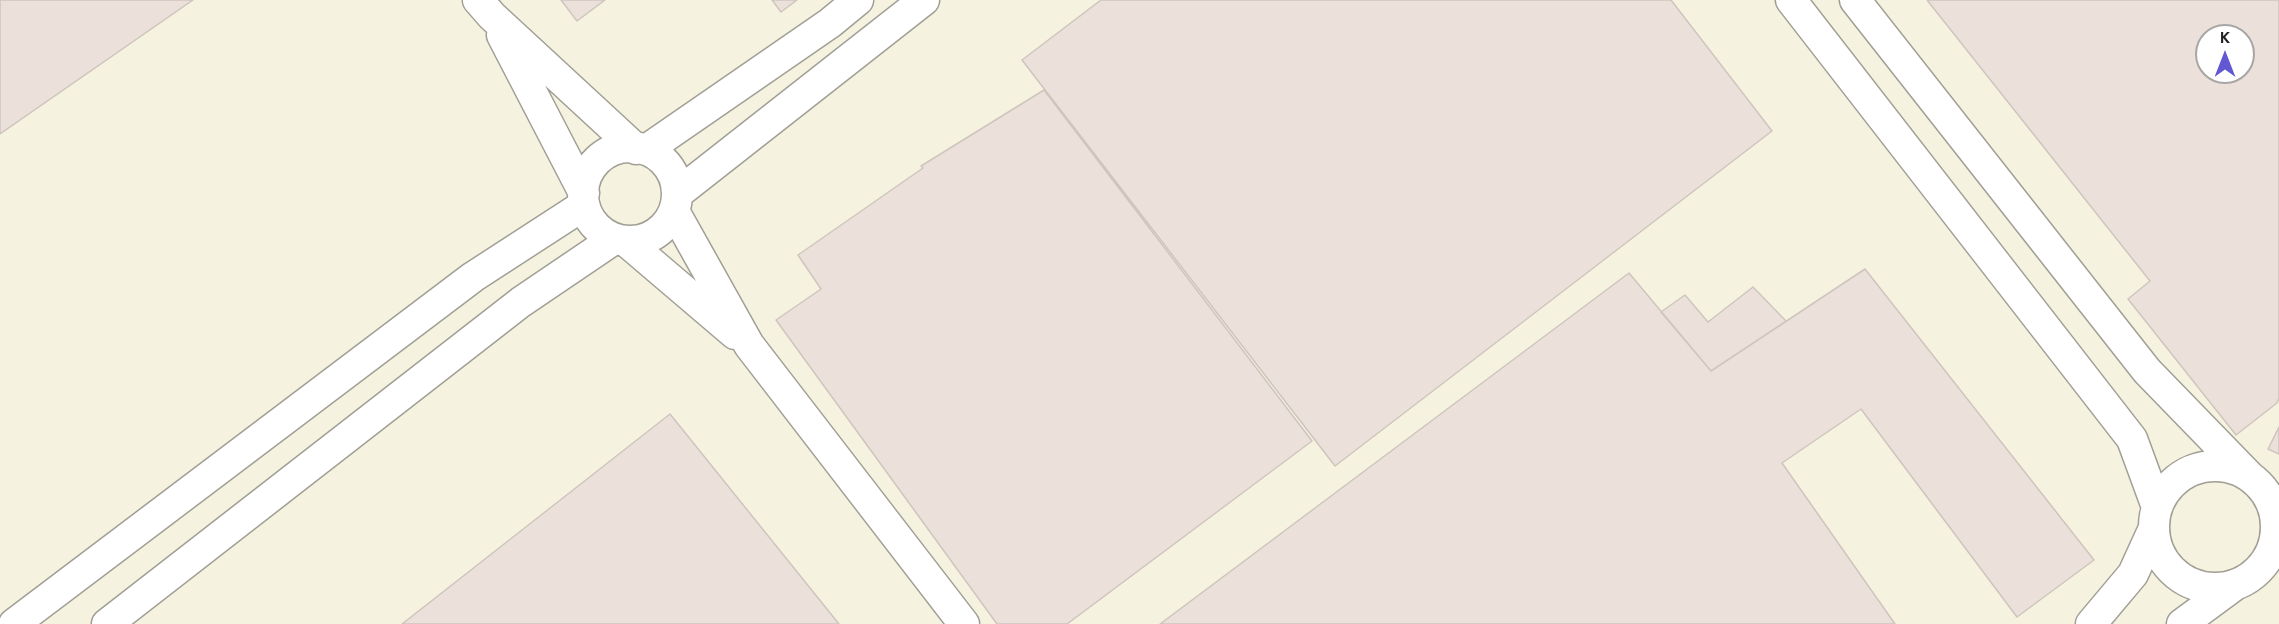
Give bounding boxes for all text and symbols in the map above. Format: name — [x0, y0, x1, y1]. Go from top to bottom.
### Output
north arrow — [2195, 24, 2255, 84]
text: K — [2220, 27, 2230, 48]

